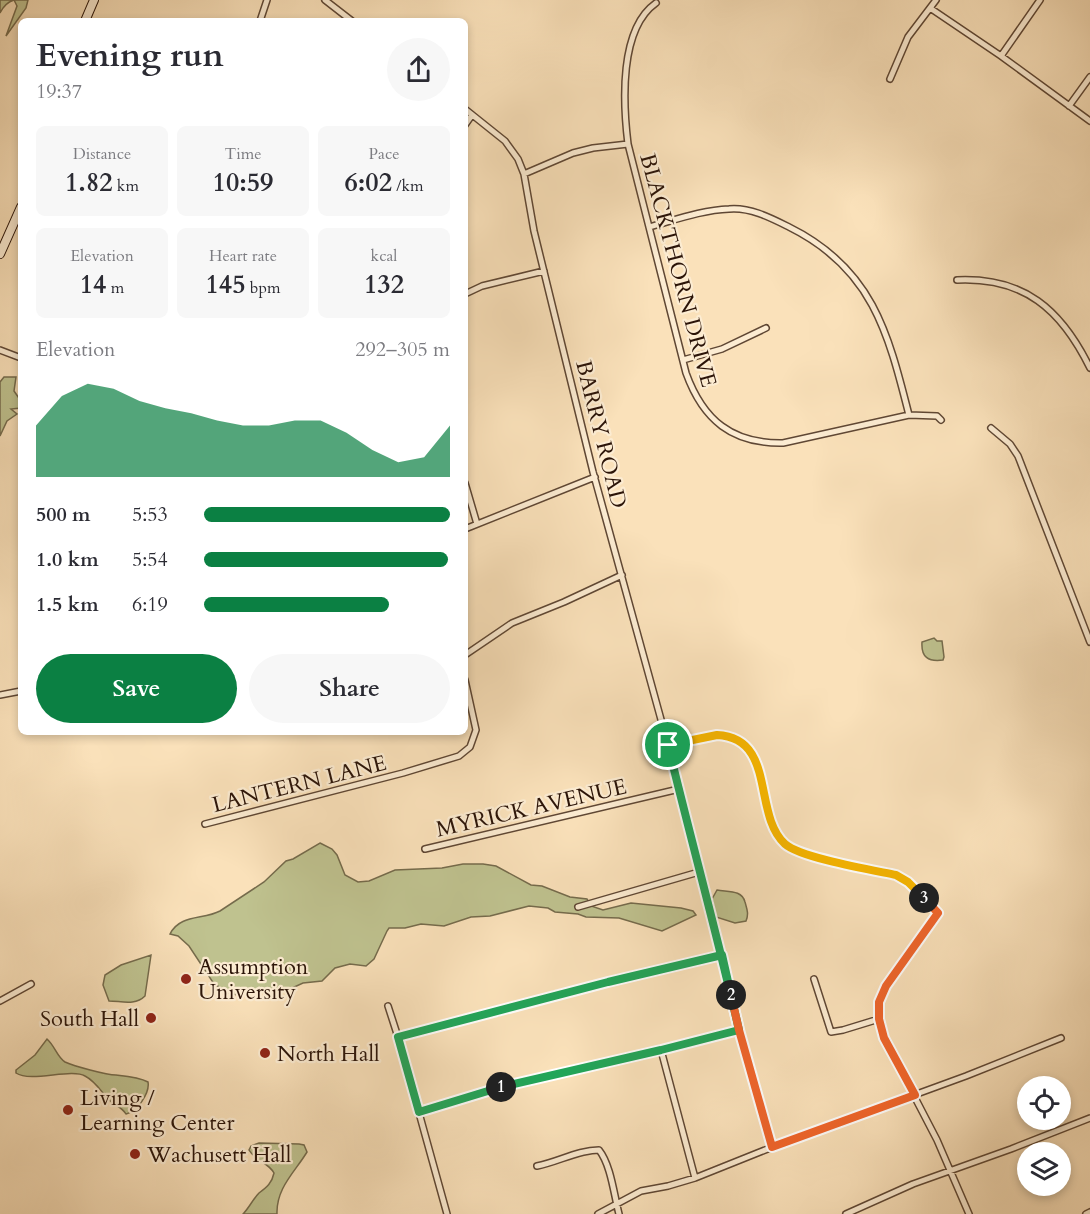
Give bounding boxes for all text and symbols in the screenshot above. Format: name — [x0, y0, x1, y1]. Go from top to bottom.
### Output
text: Evening run — [36, 33, 224, 78]
button: share — [387, 38, 450, 101]
text: 19:37 — [36, 78, 82, 105]
text: Distance — [73, 143, 131, 165]
text: Time — [224, 143, 262, 165]
text: Pace — [369, 143, 399, 165]
street label: BLACKTHORN DRIVE — [632, 150, 724, 391]
text: 1.82 — [65, 165, 113, 200]
text: 10:59 — [213, 165, 273, 200]
text: 6:02 — [344, 165, 392, 200]
text: km — [113, 175, 139, 197]
text: /km — [392, 175, 424, 197]
text: Elevation — [70, 245, 134, 267]
text: Heart rate — [209, 245, 277, 267]
text: kcal — [371, 245, 397, 267]
text: 14 — [80, 267, 106, 302]
text: 145 — [206, 267, 246, 302]
text: 132 — [364, 267, 404, 302]
text: m — [106, 277, 124, 299]
text: bpm — [246, 277, 280, 299]
text: Elevation — [36, 336, 115, 363]
text: 292–305 m — [355, 336, 450, 363]
street label: BARRY ROAD — [568, 357, 634, 511]
text: 500 m — [36, 501, 91, 528]
text: 5:53 — [132, 501, 168, 528]
text: 1.0 km — [36, 546, 99, 573]
text: 5:54 — [132, 546, 168, 573]
text: 1.5 km — [36, 591, 99, 618]
text: 6:19 — [132, 591, 168, 618]
button: Save — [36, 654, 237, 723]
button: Share — [249, 654, 450, 723]
pin — [642, 719, 693, 770]
icon: arrive — [651, 728, 684, 761]
street label: LANTERN LANE — [209, 748, 390, 820]
street label: MYRICK AVENUE — [433, 771, 629, 844]
pin: 3 — [909, 883, 939, 913]
text: 3 — [920, 887, 928, 909]
place label: Assumption University — [198, 952, 309, 1007]
marker: Assumption University — [179, 972, 193, 986]
pin: 2 — [716, 980, 746, 1010]
text: 2 — [727, 984, 735, 1006]
place label: South Hall — [40, 1004, 139, 1034]
marker: South Hall — [144, 1011, 158, 1025]
place label: North Hall — [277, 1039, 380, 1069]
marker: North Hall — [258, 1046, 272, 1060]
pin: 1 — [486, 1072, 516, 1102]
text: 1 — [497, 1076, 505, 1098]
map controls — [1017, 1076, 1071, 1196]
button: locate — [1017, 1076, 1071, 1130]
place label: Living / Learning Center — [80, 1083, 236, 1138]
marker: Living / Learning Center — [61, 1103, 75, 1117]
place label: Wachusett Hall — [146, 1140, 292, 1170]
button: layers — [1017, 1142, 1071, 1196]
marker: Wachusett Hall — [128, 1147, 142, 1161]

